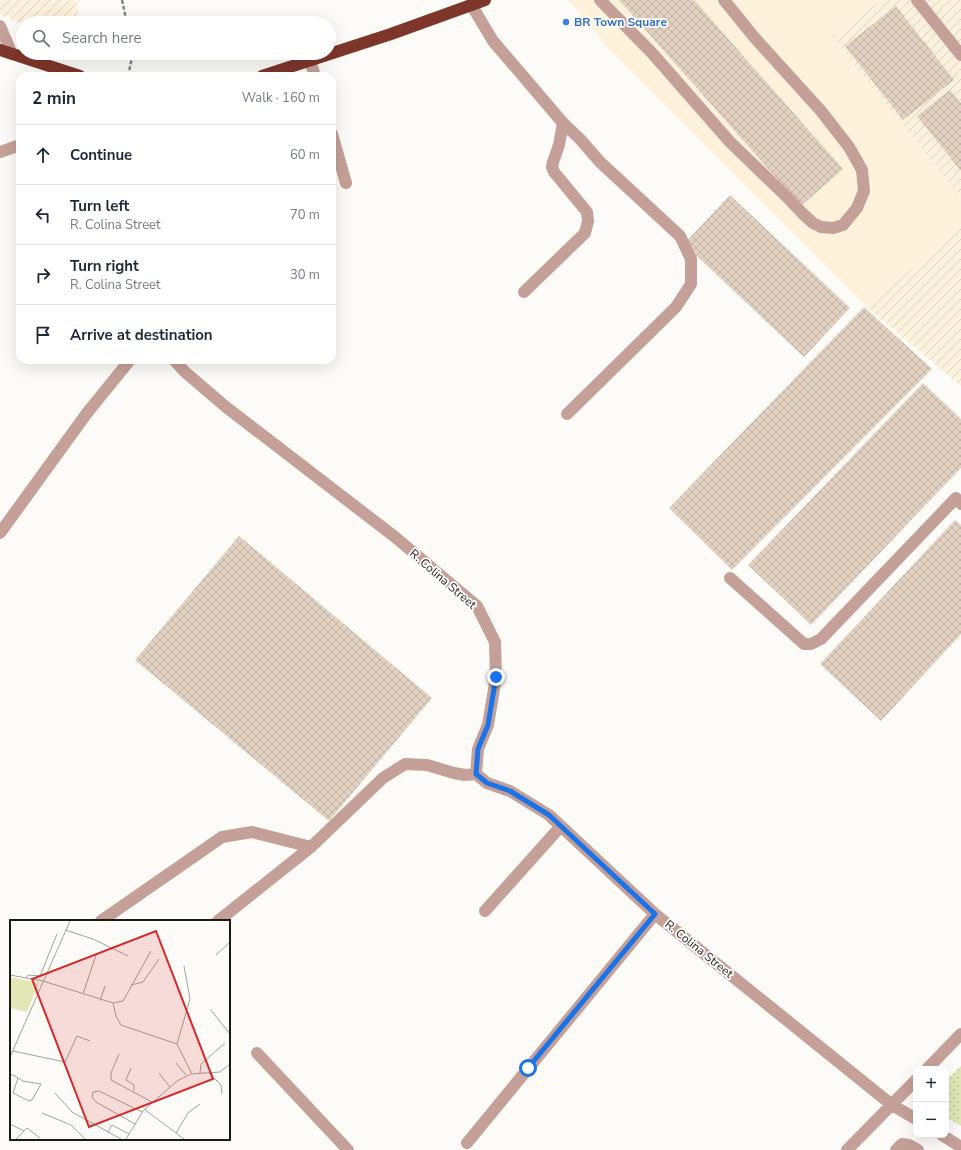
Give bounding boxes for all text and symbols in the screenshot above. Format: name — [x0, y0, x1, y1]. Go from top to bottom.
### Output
place label: BR Town Square — [574, 14, 667, 30]
search box — [16, 16, 336, 60]
marker: BR Town Square — [561, 17, 571, 27]
icon: search — [30, 27, 52, 49]
text: Search here — [62, 28, 142, 48]
text: 2 min — [32, 87, 76, 110]
text: Walk · 160 m — [242, 89, 320, 107]
icon: ahead — [32, 144, 54, 166]
text: Continue — [70, 145, 132, 165]
text: 60 m — [290, 146, 320, 164]
text: Turn left — [70, 196, 129, 216]
icon: left — [32, 204, 54, 226]
text: 70 m — [290, 206, 320, 224]
text: R. Colina Street — [70, 216, 161, 234]
text: Turn right — [70, 256, 139, 276]
icon: right — [32, 264, 54, 286]
text: 30 m — [290, 266, 320, 284]
text: R. Colina Street — [70, 276, 161, 294]
icon: arrive — [32, 324, 54, 346]
text: Arrive at destination — [70, 325, 213, 345]
street label: R. Colina Street — [406, 546, 480, 613]
route end — [487, 668, 505, 686]
street label: R. Colina Street — [661, 916, 737, 982]
inset map — [10, 920, 230, 1140]
route start — [519, 1059, 537, 1077]
map controls — [913, 1066, 949, 1138]
button: + — [913, 1066, 949, 1102]
button: − — [913, 1102, 949, 1138]

